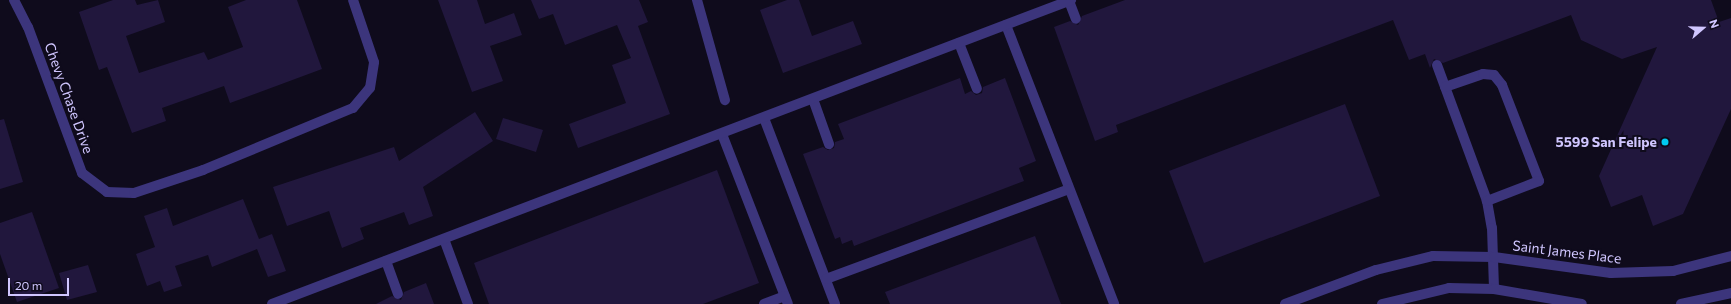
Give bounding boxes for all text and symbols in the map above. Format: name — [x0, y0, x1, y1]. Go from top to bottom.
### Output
north arrow — [1683, 8, 1723, 48]
text: N — [1707, 18, 1722, 30]
street label: Chevy Chase Drive — [41, 40, 97, 156]
place label: 5599 San Felipe — [1556, 134, 1657, 150]
marker: 5599 San Felipe — [1660, 137, 1670, 147]
street label: Saint James Place — [1512, 237, 1622, 267]
scale bar — [10, 270, 71, 296]
text: 20 m — [15, 278, 42, 292]

